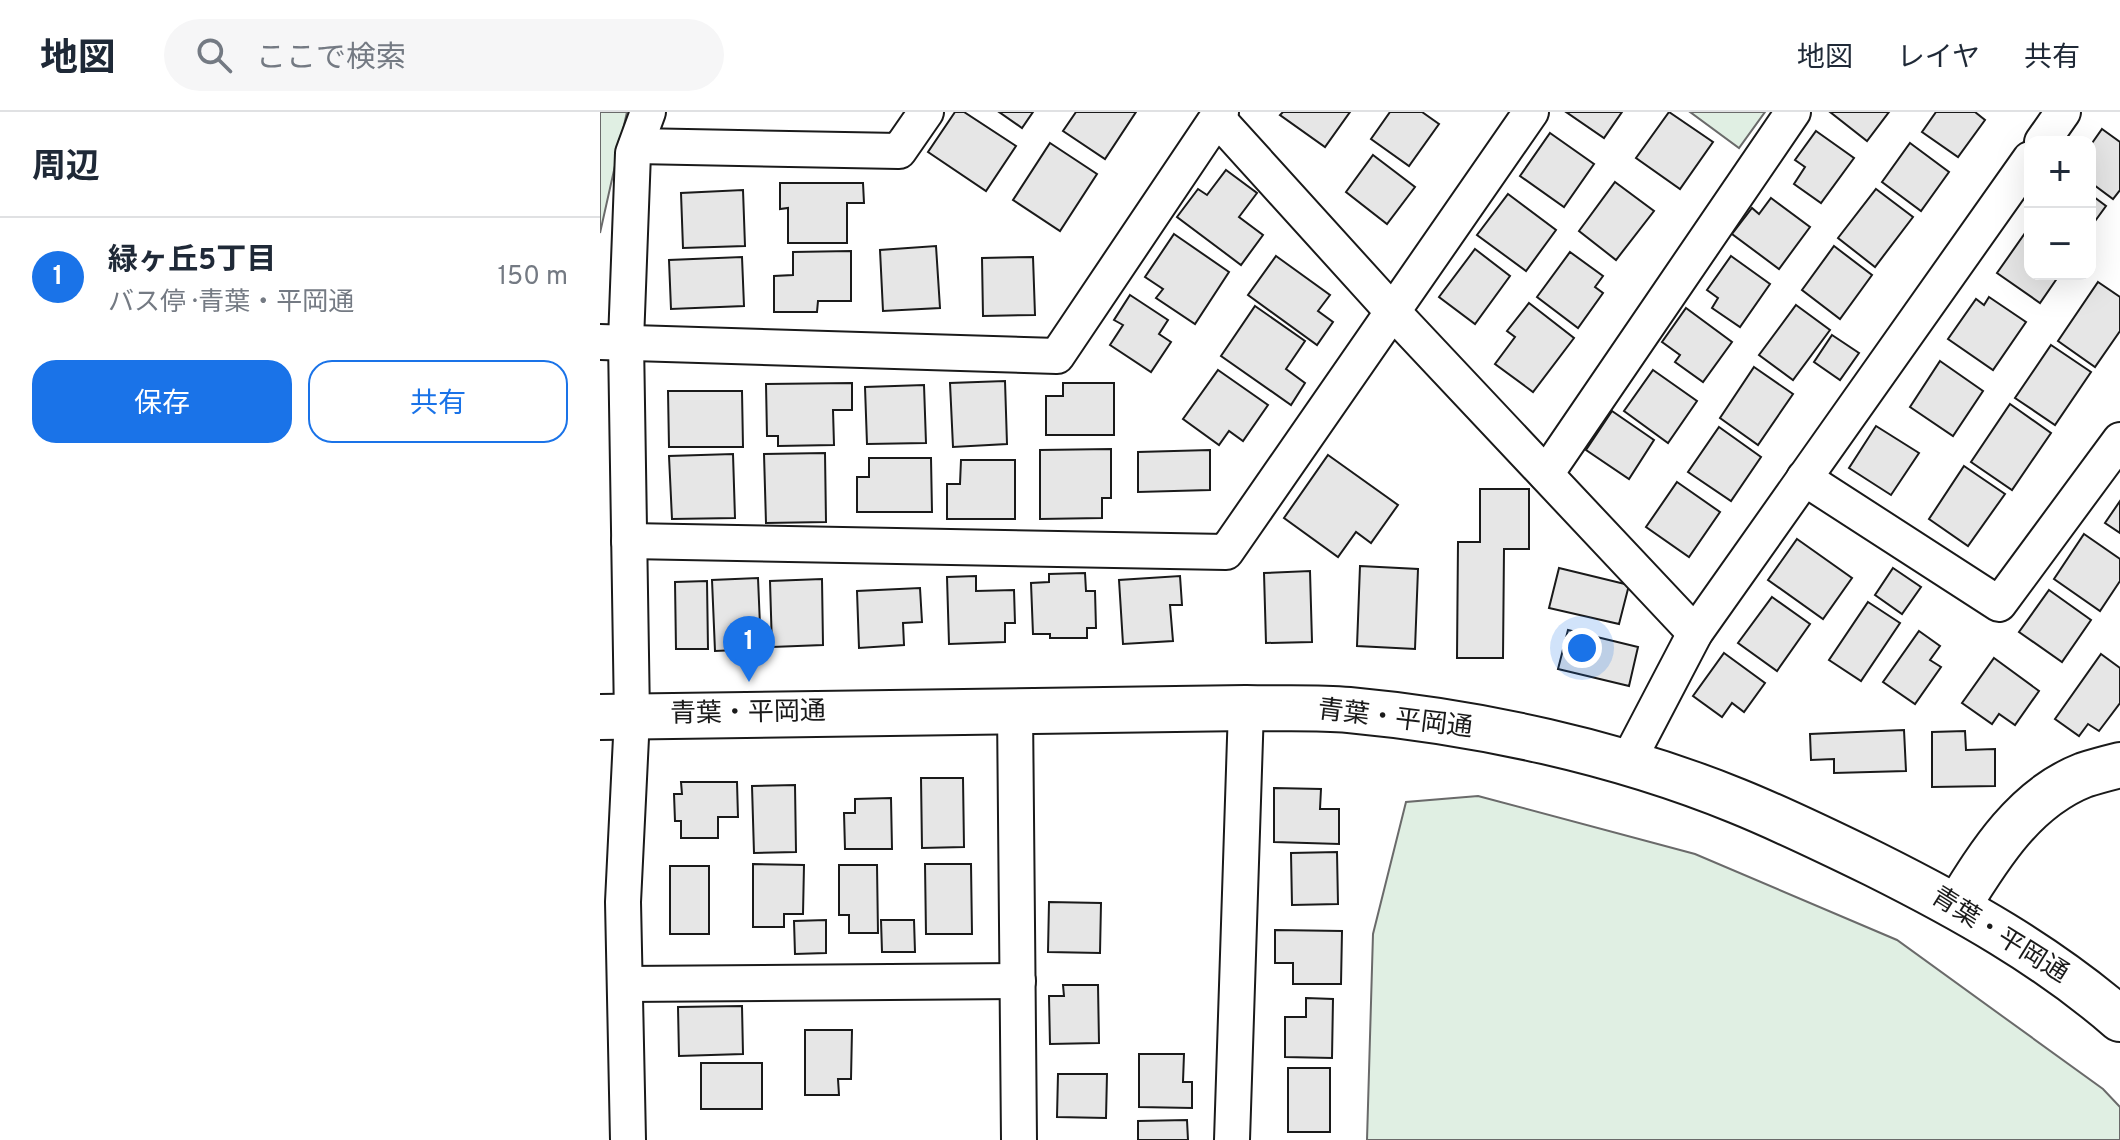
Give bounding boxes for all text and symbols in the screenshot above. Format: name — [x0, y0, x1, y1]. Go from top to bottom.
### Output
search box — [164, 19, 724, 91]
icon: search — [192, 33, 236, 77]
text: 地図 — [40, 36, 116, 85]
text: ここで検索 — [256, 41, 406, 78]
text: 地図 — [1797, 41, 1853, 77]
text: レイヤ — [1897, 41, 1980, 77]
text: 共有 — [2024, 41, 2080, 77]
map controls — [2024, 136, 2096, 280]
button: + — [2024, 136, 2096, 208]
text: 周辺 — [32, 147, 100, 190]
button: − — [2024, 208, 2096, 280]
text: 緑ヶ丘5丁目 — [108, 243, 276, 280]
text: 1 — [53, 261, 63, 294]
text: 150 m — [497, 261, 568, 294]
text: バス停 · 青葉・平岡通 — [108, 287, 354, 320]
button: 保存 — [32, 360, 292, 443]
button: 共有 — [308, 360, 568, 443]
pin: 1 — [723, 616, 775, 682]
your location — [1562, 628, 1602, 668]
street label: 青葉・平岡通 — [1316, 694, 1474, 746]
street label: 青葉・平岡通 — [670, 696, 826, 732]
street label: 青葉・平岡通 — [1924, 881, 2074, 991]

